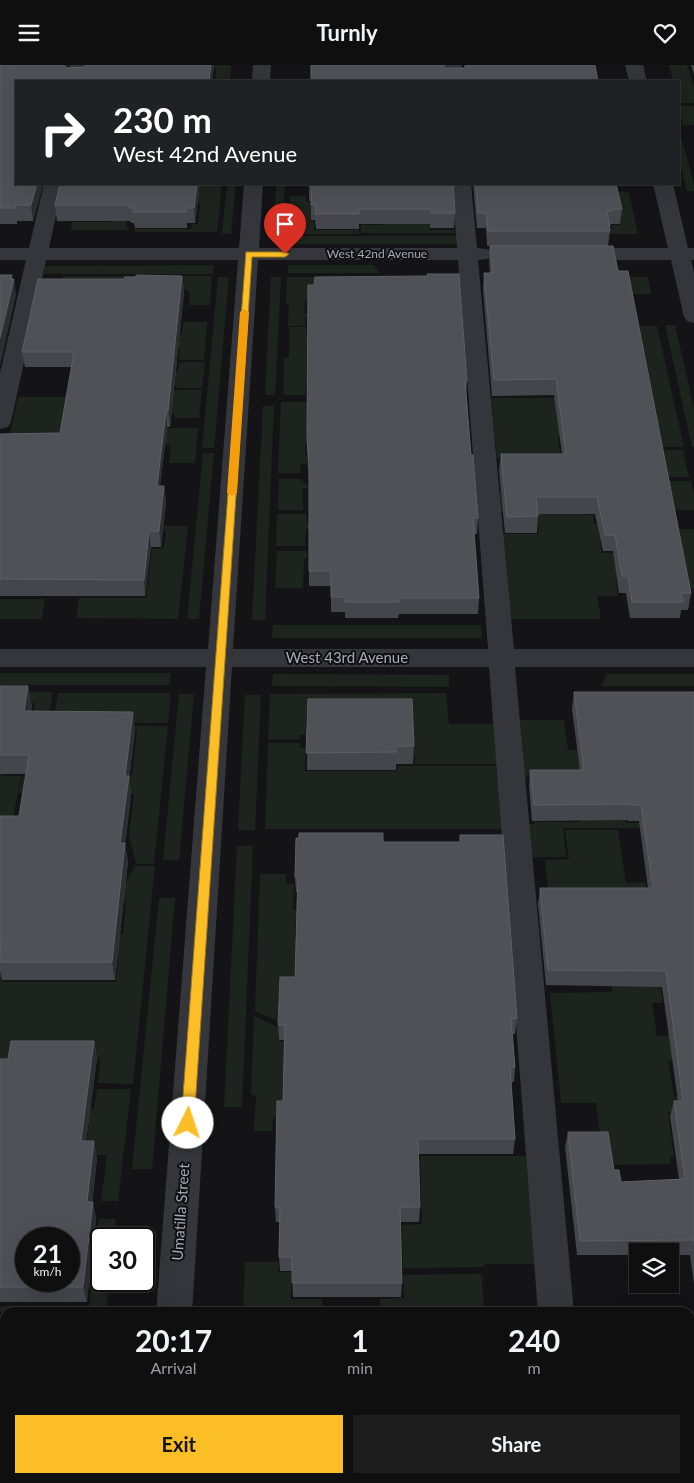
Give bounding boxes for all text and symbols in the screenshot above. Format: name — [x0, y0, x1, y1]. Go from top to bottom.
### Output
icon: menu — [15, 19, 43, 47]
text: Turnly — [316, 19, 378, 46]
icon: heart — [651, 19, 679, 47]
text: 230 m — [113, 98, 212, 140]
icon: right — [30, 100, 95, 165]
text: West 42nd Avenue — [113, 140, 297, 167]
pin — [264, 203, 306, 254]
icon: arrive — [271, 210, 299, 238]
street label: West 42nd Avenue — [327, 246, 427, 261]
street label: West 43rd Avenue — [286, 648, 408, 666]
position arrow — [161, 1096, 213, 1148]
street label: Umatilla Street — [168, 1162, 192, 1261]
speed limit sign: 30 — [90, 1227, 155, 1292]
text: 21 — [33, 1238, 62, 1268]
map controls — [629, 1243, 679, 1293]
button: layers — [629, 1243, 679, 1293]
text: km/h — [33, 1264, 62, 1279]
text: 20:17 — [135, 1322, 212, 1358]
text: 1 — [351, 1322, 369, 1358]
text: 240 — [508, 1322, 560, 1358]
text: Arrival — [150, 1358, 197, 1377]
text: min — [347, 1358, 373, 1377]
text: m — [527, 1358, 541, 1377]
button: Exit — [15, 1415, 343, 1473]
button: Share — [353, 1415, 680, 1473]

